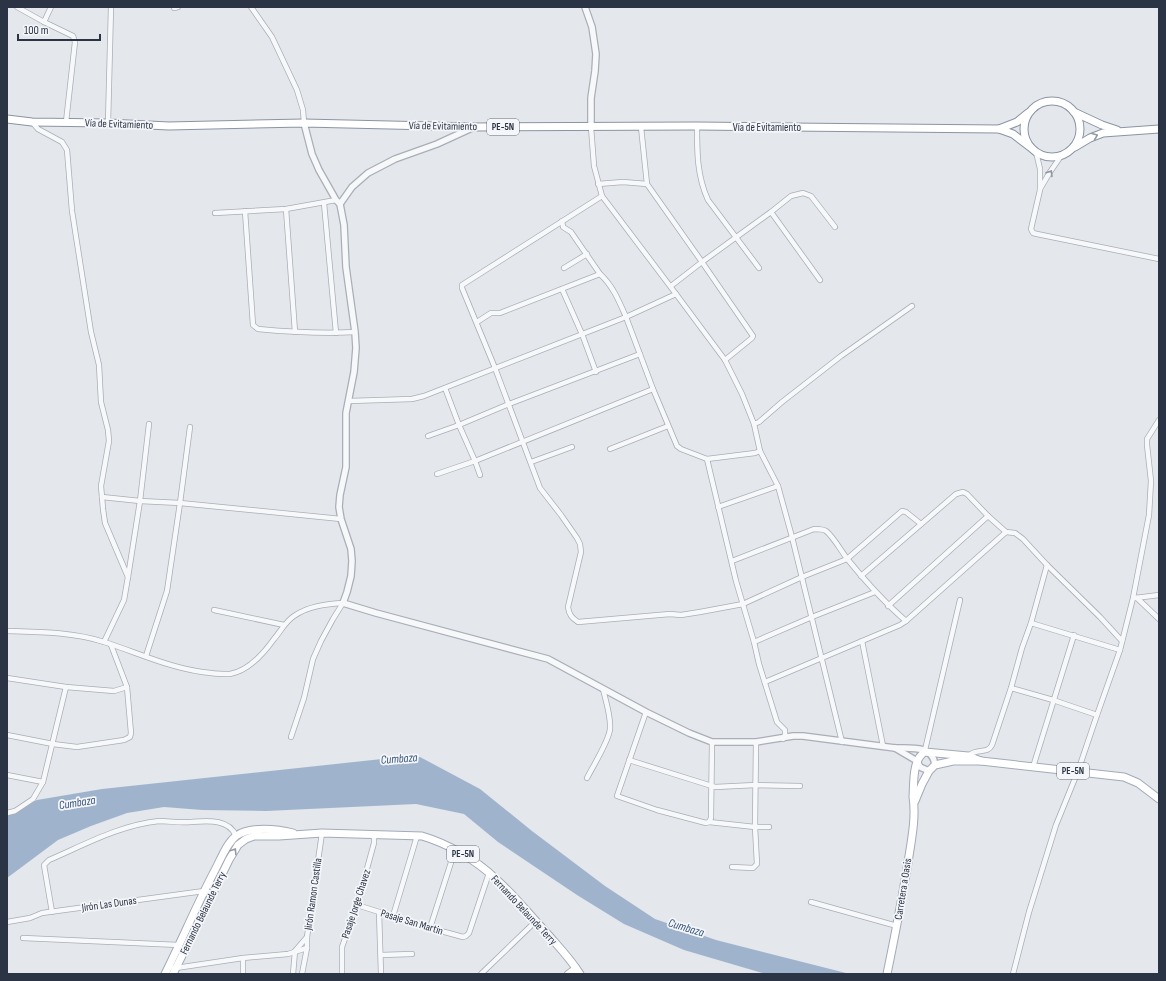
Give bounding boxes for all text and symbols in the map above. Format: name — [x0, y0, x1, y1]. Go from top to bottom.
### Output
scale bar — [18, 16, 100, 42]
text: 100 m — [24, 23, 49, 38]
street label: Vía de Evitamiento — [85, 116, 154, 132]
street label: Vía de Evitamiento — [409, 119, 478, 133]
road number: PE-5N — [487, 119, 519, 135]
street label: Vía de Evitamiento — [733, 121, 802, 134]
one-way arrow — [1092, 133, 1099, 141]
one-way arrow — [1045, 170, 1053, 177]
water label: Cumbaza — [380, 750, 418, 768]
road number: PE-5N — [1057, 763, 1089, 779]
water label: Cumbaza — [58, 793, 96, 813]
road number: PE-5N — [447, 846, 479, 862]
one-way arrow — [229, 848, 237, 855]
street label: Jirón Ramon Castilla — [301, 857, 324, 932]
street label: Carretera a Oasis — [892, 857, 914, 921]
street label: Pasaje Jorge Chavez — [339, 868, 373, 940]
street label: Fernando Belaunde Terry — [177, 869, 229, 957]
street label: Fernando Belaunde Terry — [488, 872, 560, 948]
street label: Jirón Las Dunas — [80, 894, 137, 914]
street label: Pasaje San Martin — [379, 906, 445, 938]
water label: Cumbaza — [666, 915, 706, 941]

